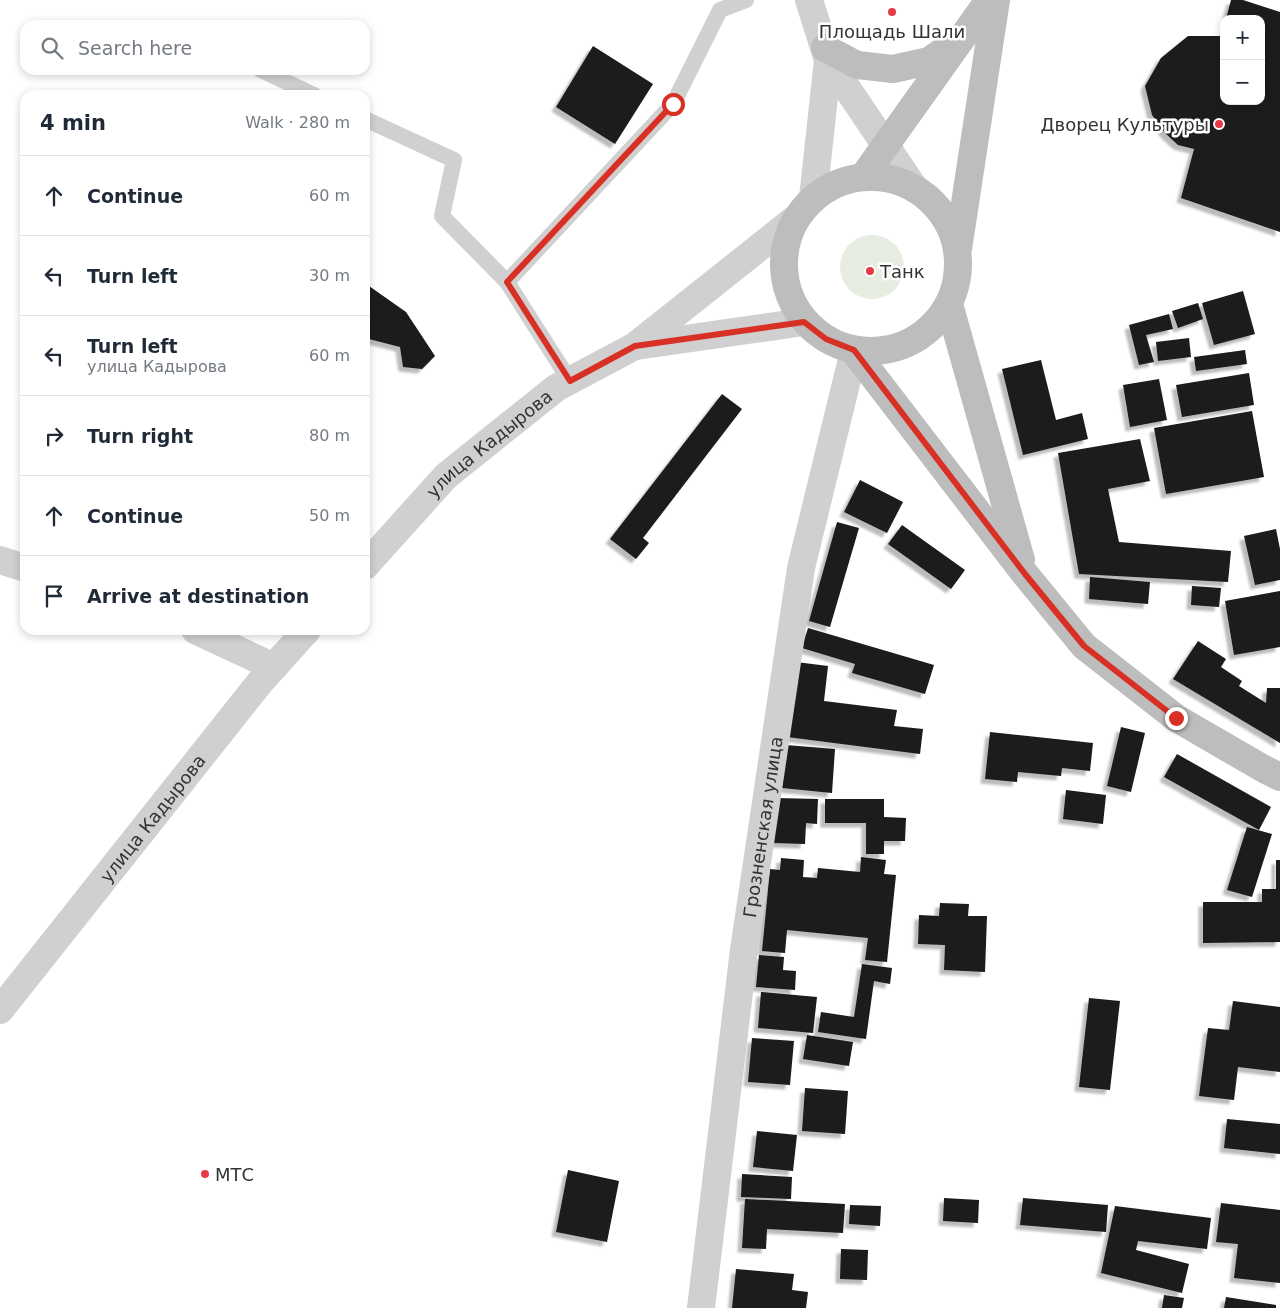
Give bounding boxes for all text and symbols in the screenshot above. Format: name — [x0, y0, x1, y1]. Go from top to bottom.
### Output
marker: Площадь Шали — [886, 6, 898, 18]
map controls — [1220, 15, 1265, 105]
button: + — [1220, 15, 1265, 60]
search box — [20, 20, 370, 75]
place label: Площадь Шали — [819, 21, 965, 42]
icon: search — [38, 34, 66, 62]
text: Search here — [78, 37, 192, 59]
button: − — [1220, 60, 1265, 105]
route start — [662, 93, 685, 116]
text: 4 min — [40, 111, 106, 135]
text: Walk · 280 m — [245, 113, 350, 132]
place label: Дворец Культуры — [1041, 114, 1209, 135]
marker: Дворец Культуры — [1213, 118, 1225, 130]
icon: ahead — [40, 182, 68, 210]
text: Continue — [87, 185, 183, 207]
text: 60 m — [309, 186, 350, 205]
place label: Танк — [879, 261, 925, 282]
icon: left — [40, 262, 68, 290]
text: Turn left — [87, 265, 178, 287]
marker: Танк — [864, 265, 876, 277]
text: 30 m — [309, 266, 350, 285]
text: Turn left — [87, 335, 178, 357]
icon: left — [40, 342, 68, 370]
text: 60 m — [309, 346, 350, 365]
text: улица Кадырова — [87, 357, 227, 376]
street label: улица Кадырова — [422, 385, 556, 501]
icon: right — [40, 422, 68, 450]
text: Turn right — [87, 425, 193, 447]
text: 80 m — [309, 426, 350, 445]
icon: ahead — [40, 502, 68, 530]
text: Continue — [87, 505, 183, 527]
text: 50 m — [309, 506, 350, 525]
icon: arrive — [40, 582, 68, 610]
text: Arrive at destination — [87, 585, 309, 607]
route end — [1165, 707, 1188, 730]
street label: Грозненская улица — [738, 735, 786, 919]
street label: улица Кадырова — [95, 750, 209, 886]
place label: МТС — [215, 1164, 254, 1185]
marker: МТС — [199, 1168, 211, 1180]

